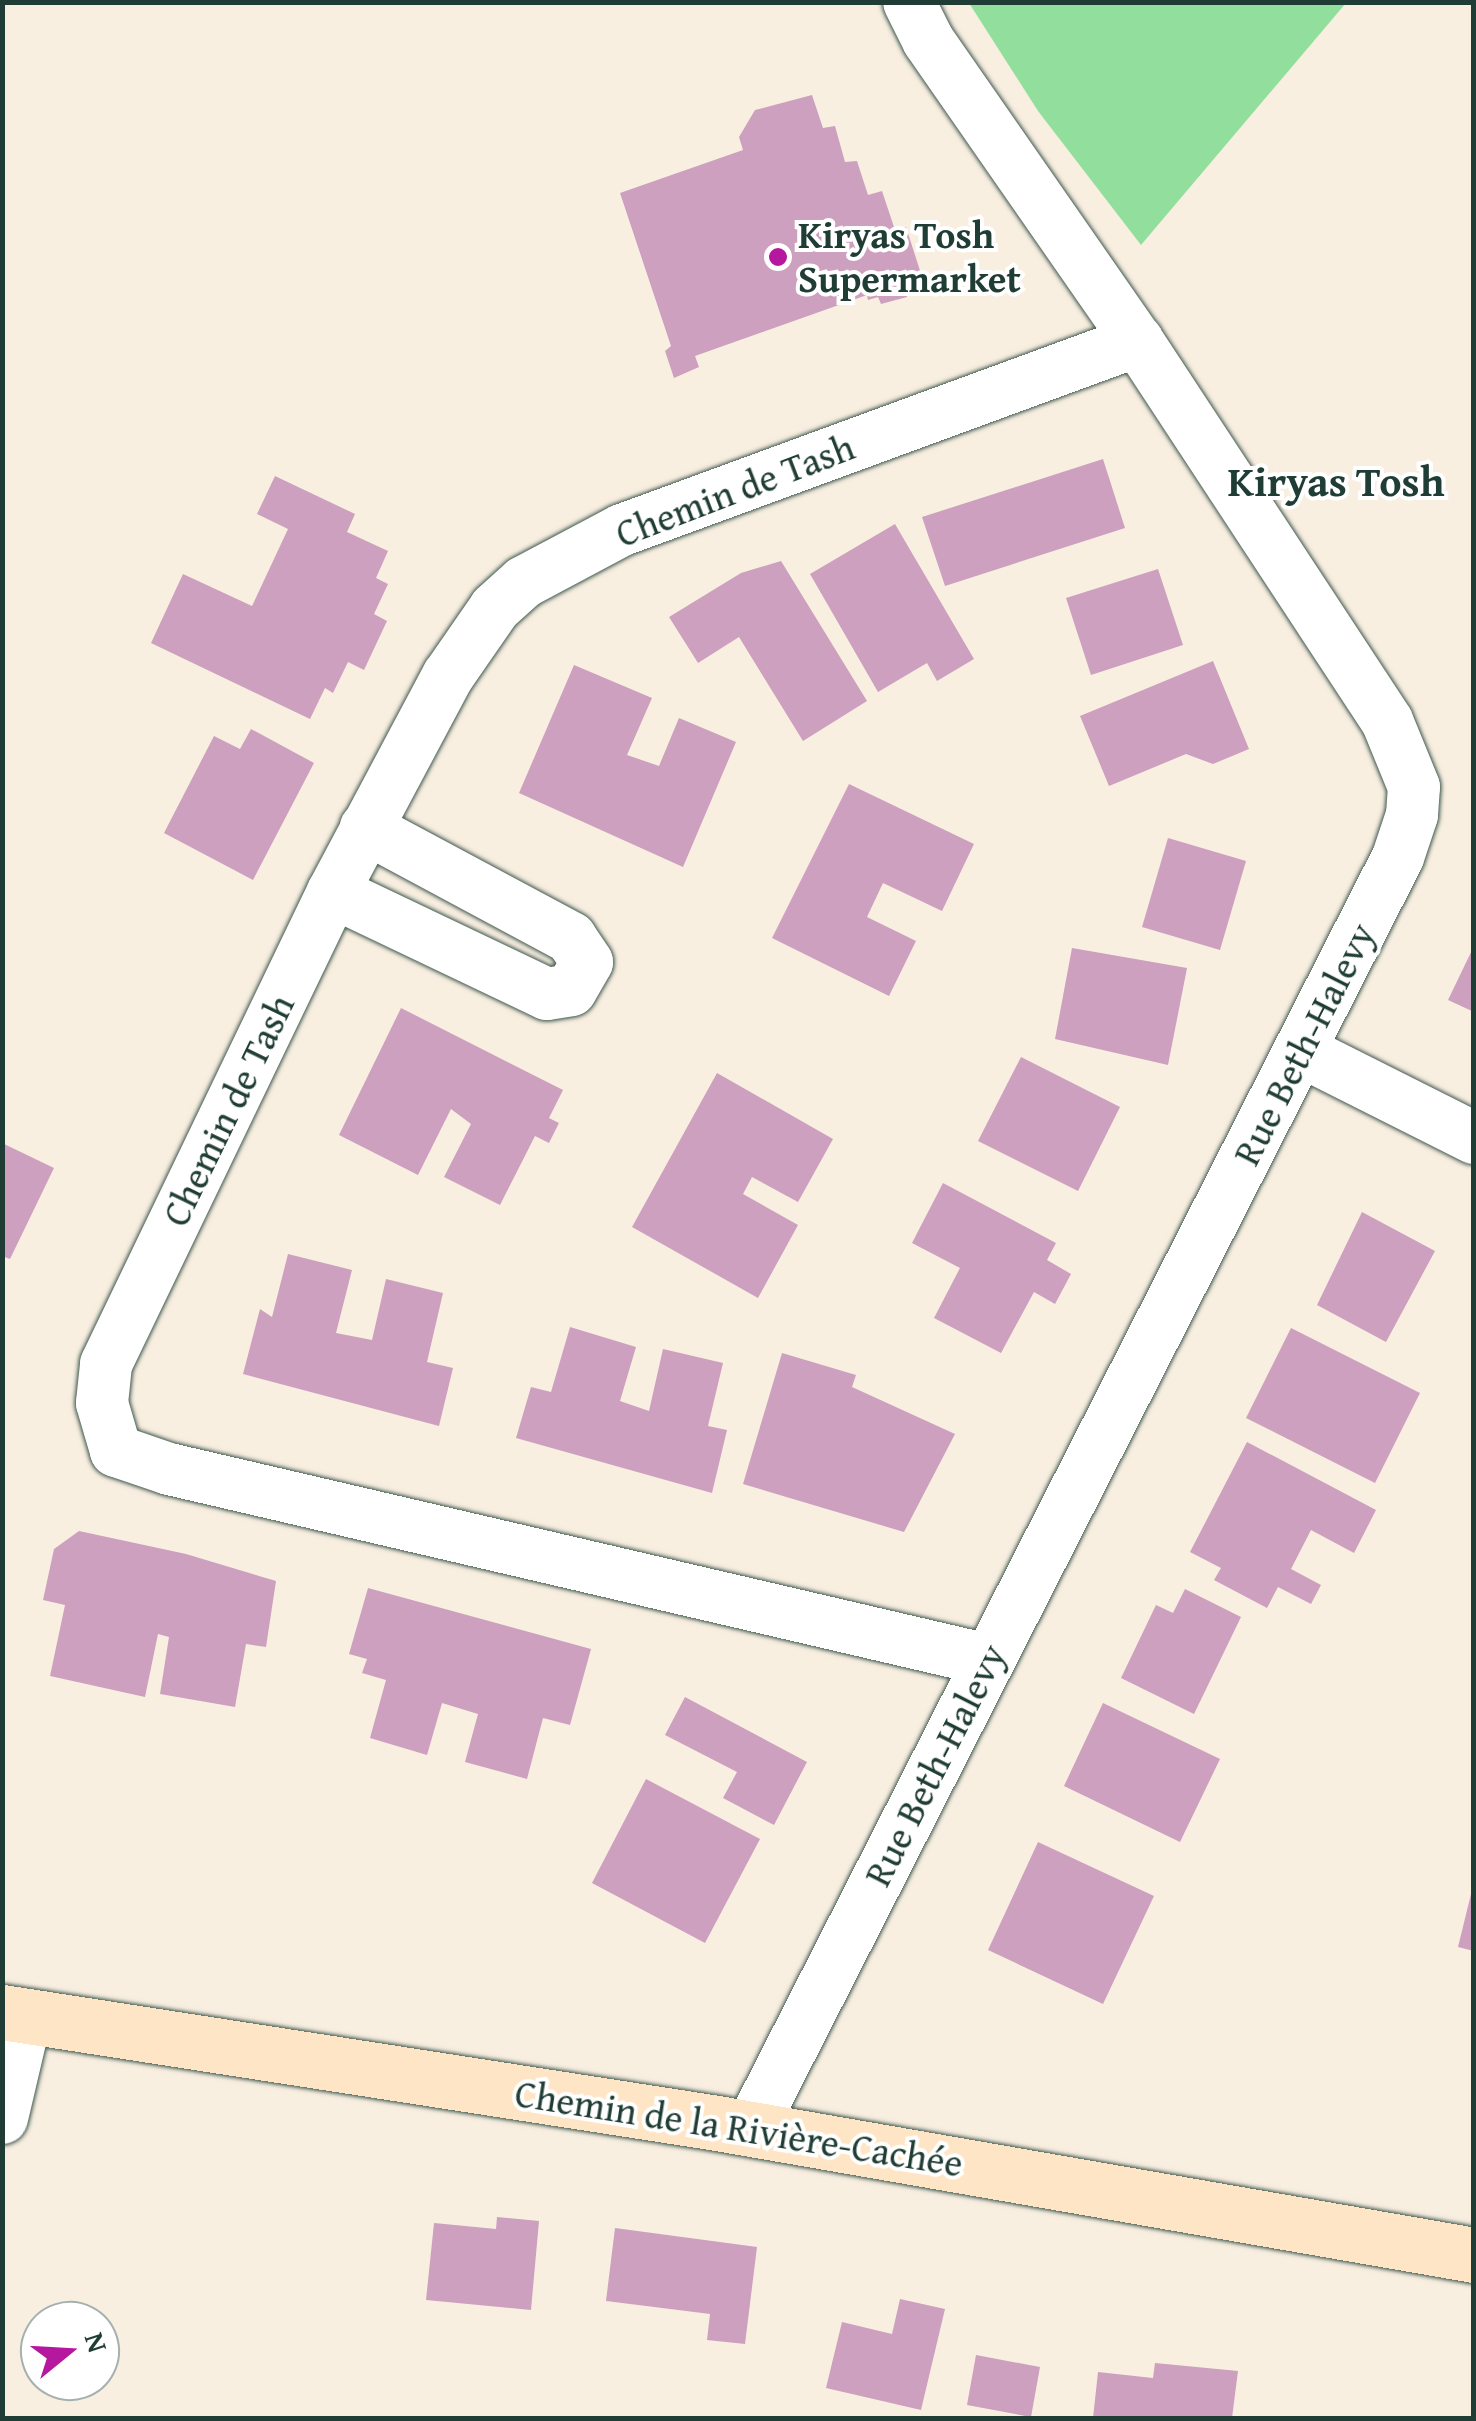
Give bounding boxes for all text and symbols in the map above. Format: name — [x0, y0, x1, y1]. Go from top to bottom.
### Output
place label: Kiryas Tosh Supermarket — [798, 212, 1021, 302]
marker: Kiryas Tosh Supermarket — [767, 246, 789, 268]
street label: Chemin de Tash — [609, 424, 861, 556]
district label: Kiryas Tosh — [1228, 456, 1444, 506]
street label: Rue Beth-Halevy — [1223, 915, 1385, 1173]
street label: Chemin de Tash — [152, 987, 304, 1233]
street label: Rue Beth-Halevy — [854, 1636, 1016, 1894]
street label: Chemin de la Rivière-Cachée — [512, 2070, 966, 2186]
north arrow — [20, 2301, 120, 2401]
text: N — [75, 2327, 119, 2357]

